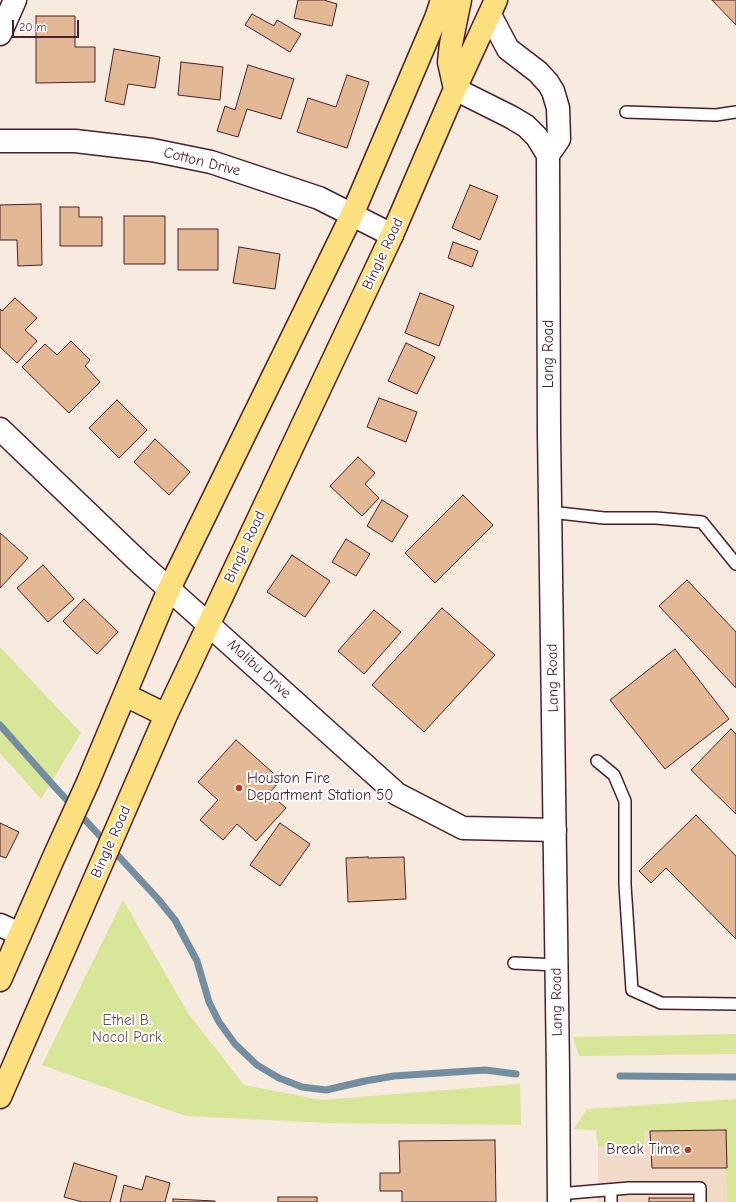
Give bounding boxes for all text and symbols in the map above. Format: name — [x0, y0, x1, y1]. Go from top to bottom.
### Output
scale bar — [14, 12, 81, 38]
text: 20 m — [19, 20, 47, 34]
street label: Cotton Drive — [162, 144, 242, 180]
street label: Bingle Road — [359, 215, 407, 293]
street label: Lang Road — [540, 320, 558, 388]
street label: Bingle Road — [221, 508, 269, 586]
street label: Malibu Drive — [223, 636, 295, 702]
street label: Lang Road — [543, 644, 563, 712]
place label: Houston Fire Department Station 50 — [247, 770, 393, 805]
marker: Houston Fire Department Station 50 — [234, 783, 244, 793]
street label: Bingle Road — [87, 803, 135, 881]
street label: Lang Road — [547, 968, 567, 1036]
park label: Ethel B. Nacol Park — [92, 1012, 162, 1047]
place label: Break Time — [606, 1141, 680, 1159]
marker: Break Time — [683, 1145, 693, 1155]

